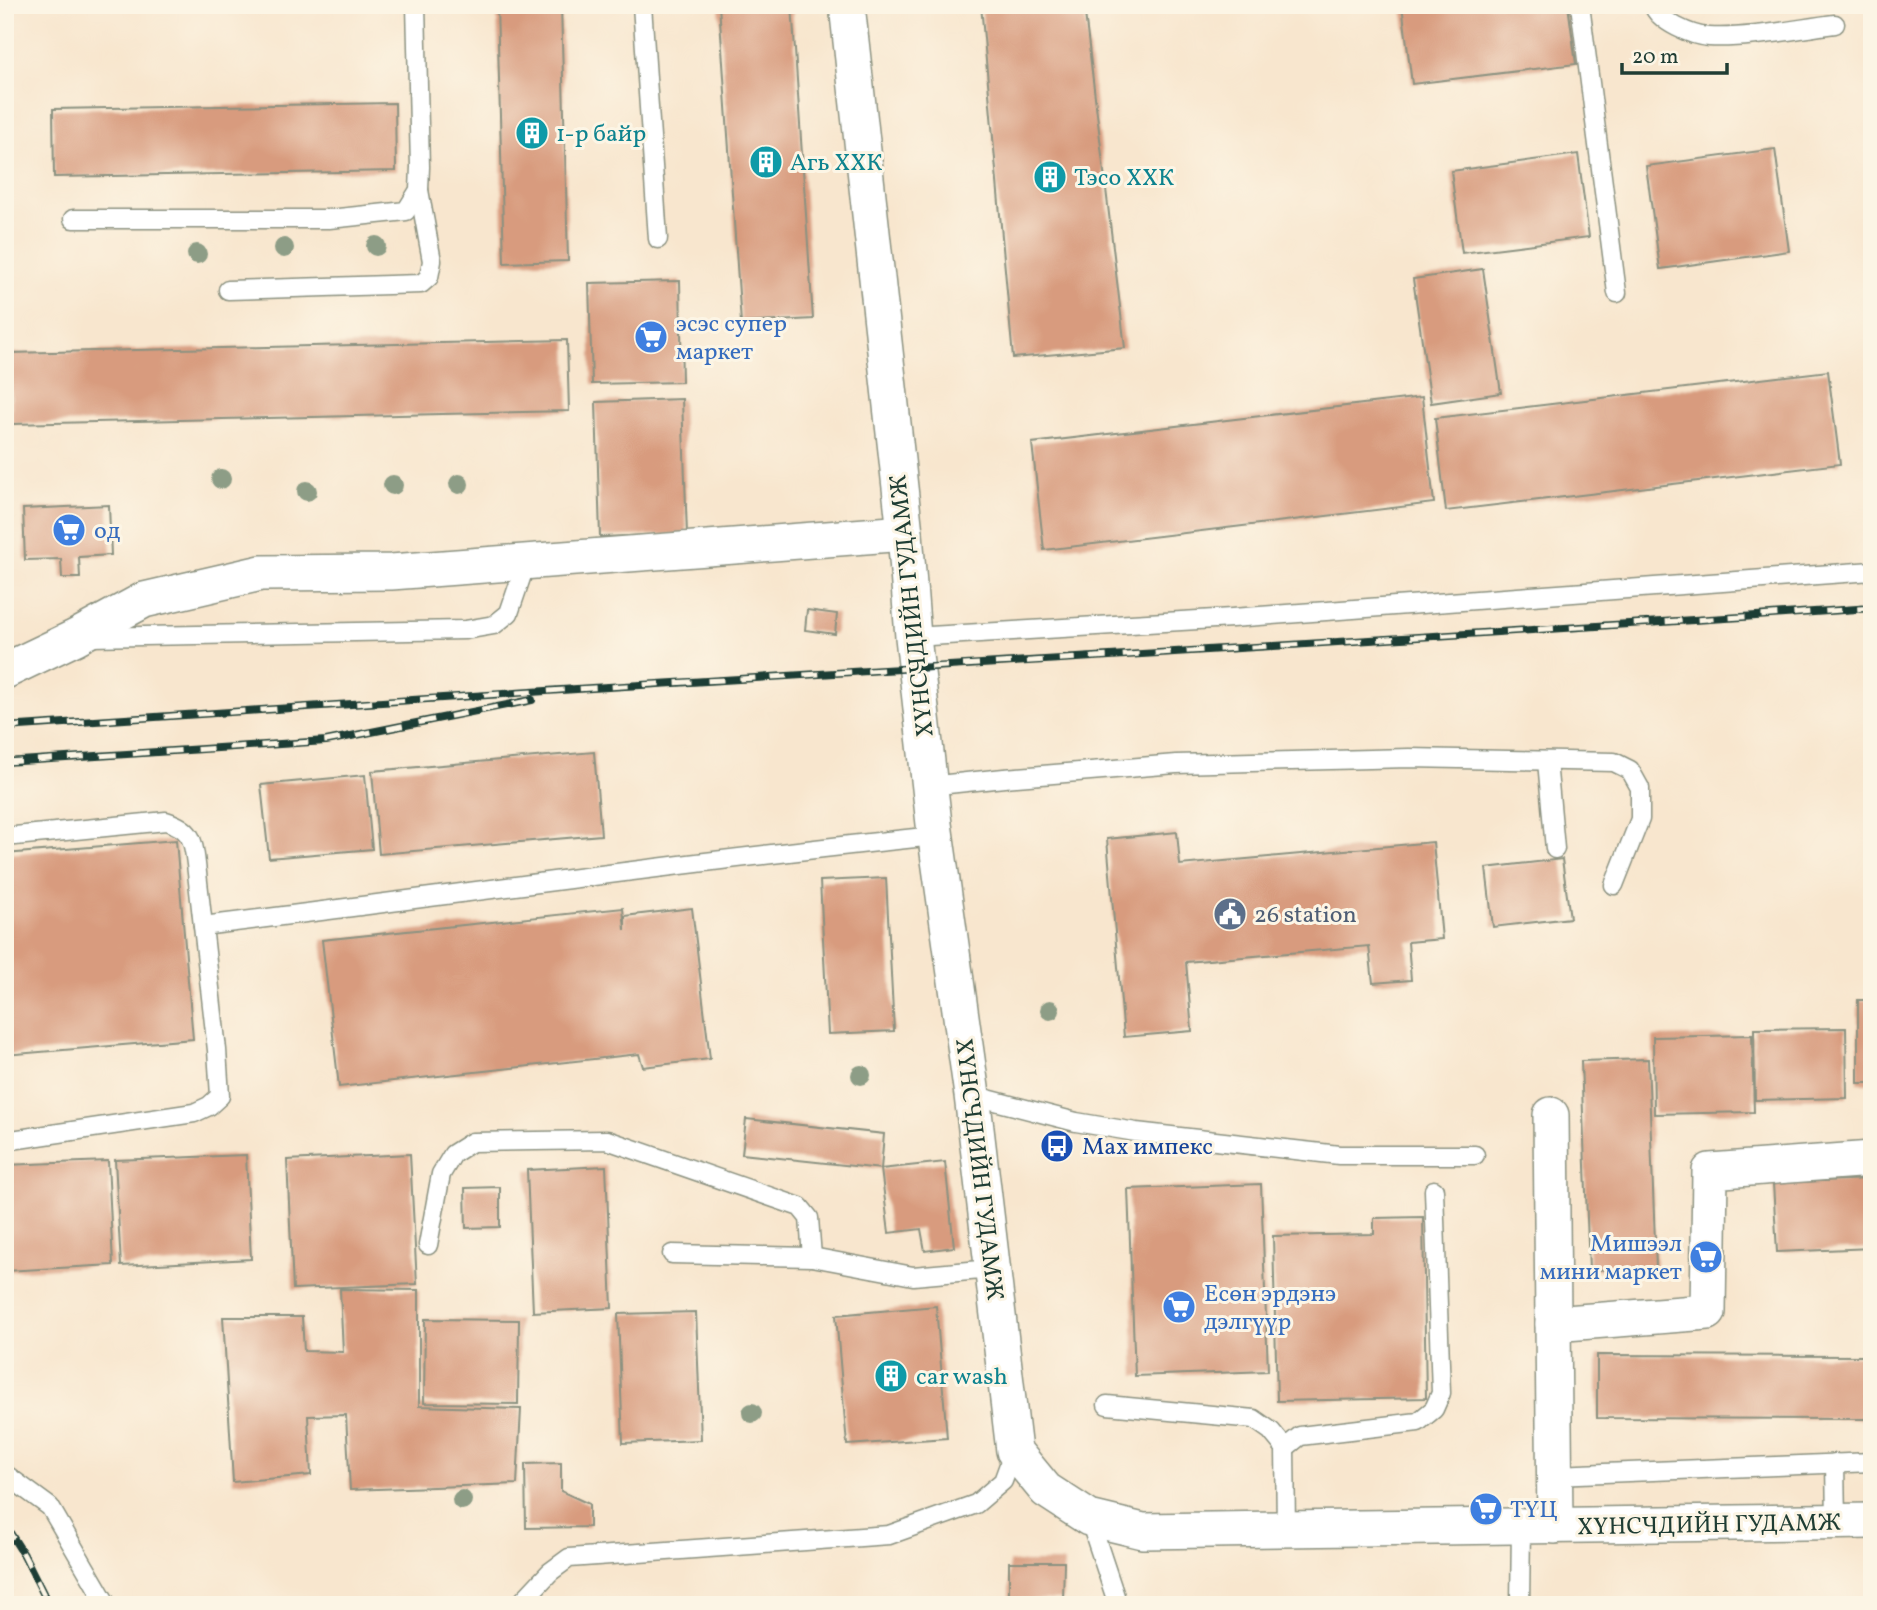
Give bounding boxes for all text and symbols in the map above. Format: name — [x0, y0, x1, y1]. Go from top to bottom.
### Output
scale bar — [1622, 32, 1727, 76]
text: 20 m — [1632, 43, 1678, 72]
building icon: 1-р байр — [513, 114, 551, 152]
place label: 1-р байр — [556, 118, 646, 152]
building icon: Агь ХХК — [747, 143, 785, 181]
place label: Агь ХХК — [790, 147, 883, 181]
building icon: Тэсо ХХК — [1031, 158, 1069, 196]
place label: Тэсо ХХК — [1074, 162, 1174, 196]
place label: эсэс супер маркет — [676, 308, 787, 370]
supermarket icon: эсэс супер маркет — [632, 318, 670, 356]
street label: ХҮНСЧДИЙН ГУДАМЖ — [882, 473, 944, 739]
supermarket icon: од — [50, 511, 88, 549]
place label: од — [94, 515, 121, 549]
public building icon: 26 station — [1211, 895, 1249, 933]
place label: 26 station — [1254, 899, 1357, 933]
street label: ХҮНСЧДИЙН ГУДАМЖ — [945, 1036, 1011, 1302]
bus stop icon: Мах импекс — [1038, 1127, 1076, 1165]
place label: Мах импекс — [1082, 1131, 1213, 1165]
place label: Мишээл мини маркет — [1540, 1228, 1682, 1290]
supermarket icon: Мишээл мини маркет — [1687, 1238, 1725, 1276]
place label: Есөн эрдэнэ дэлгүүр — [1204, 1278, 1336, 1340]
supermarket icon: Есөн эрдэнэ дэлгүүр — [1160, 1288, 1198, 1326]
building icon: car wash — [872, 1357, 910, 1395]
place label: car wash — [916, 1361, 1008, 1395]
supermarket icon: ТҮЦ — [1467, 1490, 1505, 1528]
place label: ТҮЦ — [1510, 1494, 1558, 1528]
street label: ХҮНСЧДИЙН ГУДАМЖ — [1577, 1507, 1841, 1545]

